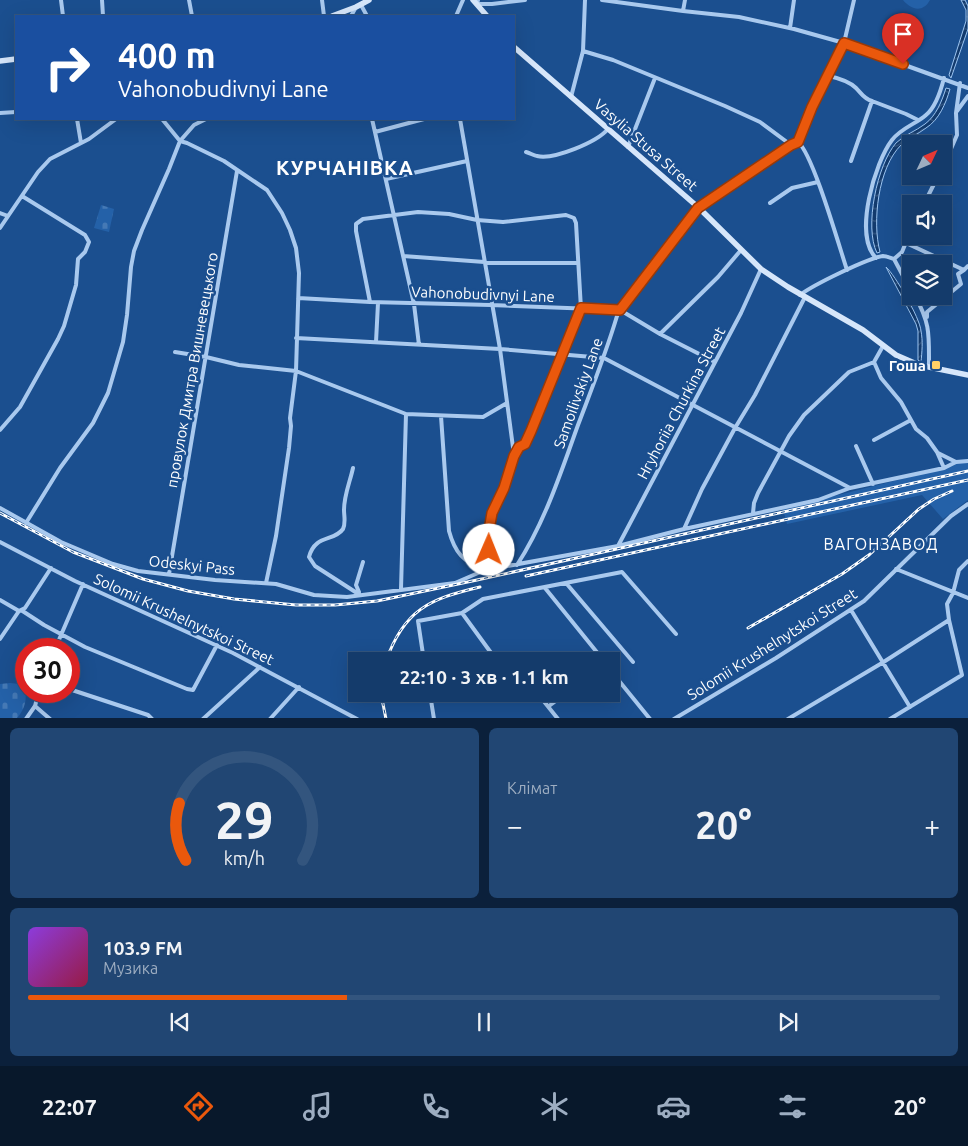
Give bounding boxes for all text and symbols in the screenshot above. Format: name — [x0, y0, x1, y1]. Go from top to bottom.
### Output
pin — [882, 13, 924, 64]
icon: arrive — [889, 20, 917, 48]
icon: right — [35, 35, 100, 100]
text: 400 m — [118, 35, 216, 75]
text: Vahonobudivnyi Lane — [118, 76, 329, 101]
street label: Vasylia Stusa Street — [591, 96, 701, 195]
north arrow — [902, 135, 952, 185]
map controls — [902, 135, 952, 305]
district label: КУРЧАНІВКА — [276, 156, 414, 179]
button: sound — [902, 195, 952, 245]
street label: провулок Дмитра Вишневецького — [163, 251, 221, 489]
button: layers — [902, 255, 952, 305]
street label: Vahonobudivnyi Lane — [411, 283, 555, 305]
street label: Hryhoriia Churkina Street — [634, 324, 728, 482]
street label: Samoilivskiy Lane — [550, 335, 606, 451]
place label: Гоша — [889, 357, 926, 374]
marker: Гоша — [930, 359, 942, 371]
position arrow — [462, 523, 514, 575]
district label: ВАГОНЗАВОД — [824, 535, 938, 553]
street label: Odeskyi Pass — [148, 552, 236, 578]
street label: Solomii Krushelnytskoi Street — [91, 570, 277, 668]
street label: Solomii Krushelnytskoi Street — [684, 585, 860, 703]
speed limit sign: 30 — [15, 638, 80, 703]
text: 22:10 · 3 хв · 1.1 km — [399, 666, 569, 688]
text: Клімат — [507, 779, 557, 797]
text: 29 — [215, 791, 274, 849]
text: 20° — [695, 804, 752, 846]
text: − — [507, 810, 523, 841]
text: + — [924, 810, 940, 841]
text: km/h — [224, 848, 265, 868]
text: 103.9 FM — [103, 937, 183, 959]
text: Музика — [103, 959, 158, 977]
icon: previous — [166, 1008, 194, 1036]
icon: pause — [470, 1008, 498, 1036]
icon: next — [774, 1008, 802, 1036]
icon: directions — [181, 1089, 216, 1124]
icon: music — [300, 1089, 335, 1124]
icon: phone — [418, 1089, 453, 1124]
icon: climate — [537, 1089, 572, 1124]
icon: car — [656, 1089, 691, 1124]
icon: filters — [775, 1089, 810, 1124]
text: 22:07 — [42, 1094, 97, 1119]
text: 20° — [893, 1094, 926, 1119]

